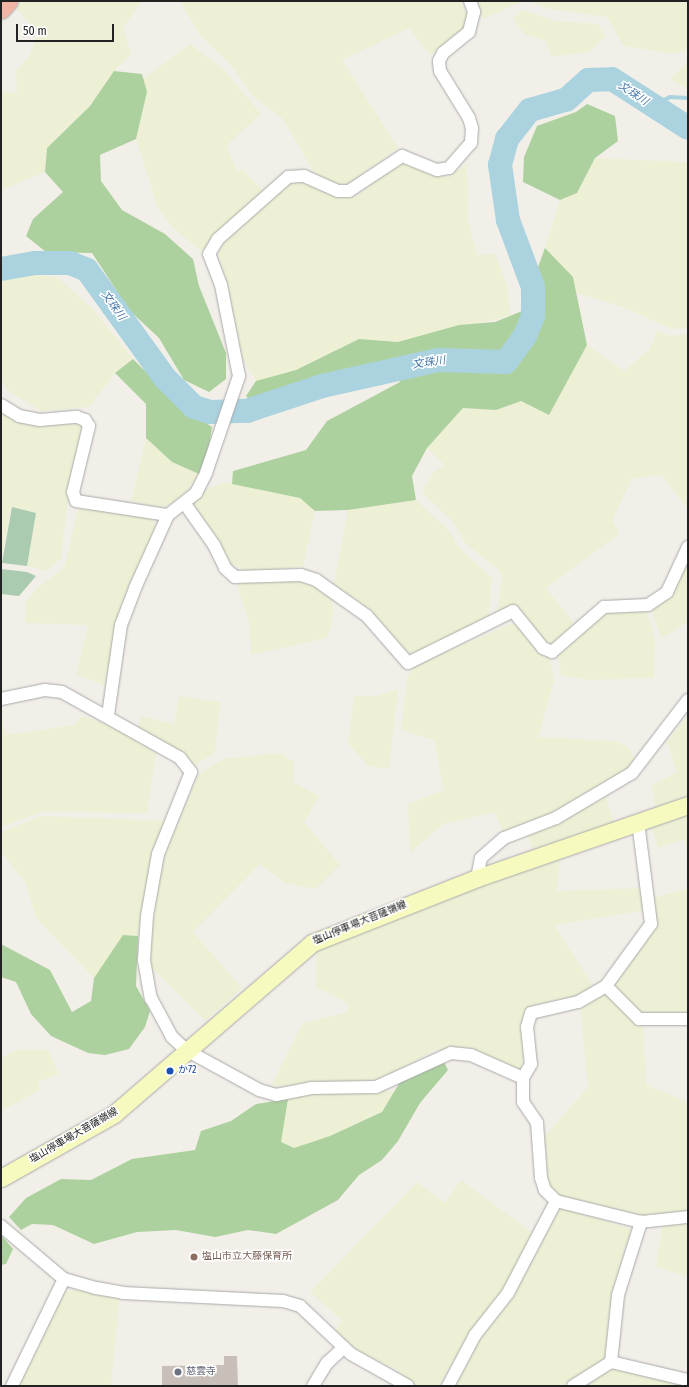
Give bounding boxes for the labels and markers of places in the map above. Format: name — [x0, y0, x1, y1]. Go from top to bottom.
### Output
place label: か72 — [178, 1065, 196, 1077]
marker: か72 — [165, 1066, 175, 1076]
place label: 塩山市立大藤保育所 — [202, 1251, 292, 1263]
marker: 塩山市立大藤保育所 — [189, 1252, 199, 1262]
place label: 慈雲寺 — [186, 1366, 216, 1378]
marker: 慈雲寺 — [173, 1367, 183, 1377]

